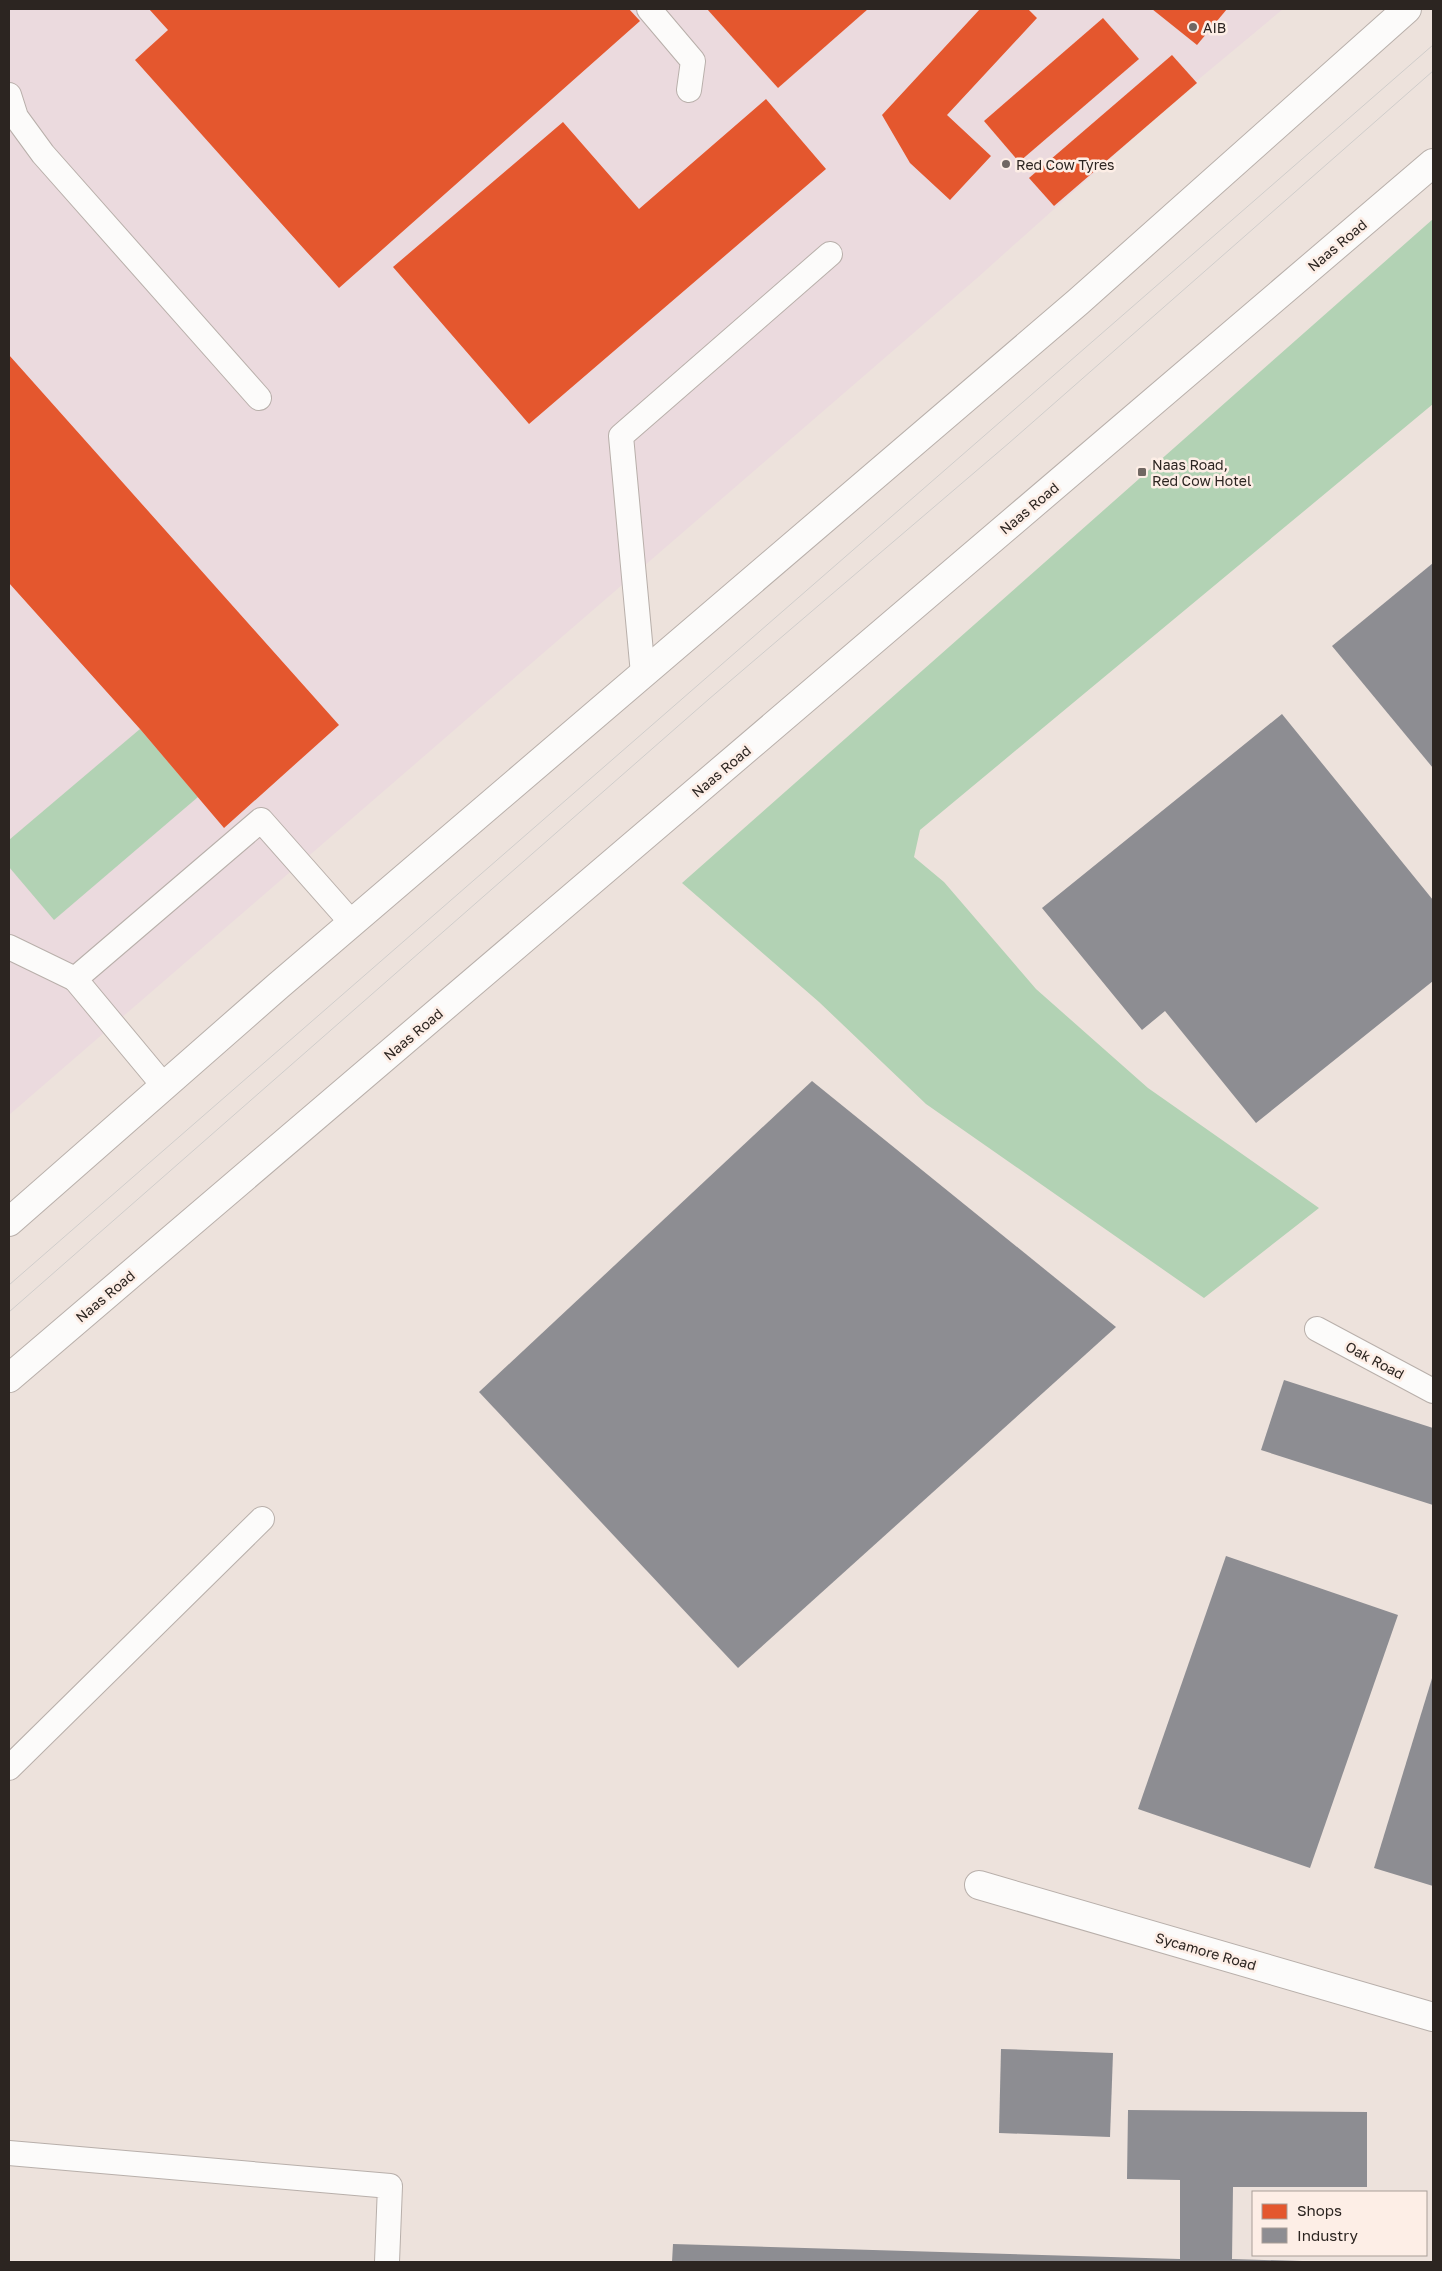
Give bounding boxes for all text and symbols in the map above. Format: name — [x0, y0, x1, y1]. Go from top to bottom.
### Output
place label: AIB — [1203, 19, 1226, 36]
marker: AIB — [1187, 21, 1199, 33]
place label: Red Cow Tyres — [1016, 156, 1115, 173]
marker: Red Cow Tyres — [1000, 158, 1012, 170]
street label: Naas Road — [1304, 215, 1370, 275]
place label: Naas Road, Red Cow Hotel — [1152, 456, 1251, 489]
marker: Naas Road, Red Cow Hotel — [1136, 466, 1148, 478]
street label: Naas Road — [996, 478, 1062, 538]
street label: Naas Road — [688, 741, 754, 801]
street label: Naas Road — [380, 1004, 446, 1064]
street label: Naas Road — [72, 1266, 138, 1326]
street label: Oak Road — [1343, 1337, 1407, 1383]
street label: Sycamore Road — [1154, 1929, 1258, 1973]
legend — [1252, 2191, 1427, 2256]
text: Shops — [1297, 2201, 1342, 2219]
text: Industry — [1297, 2226, 1358, 2244]

